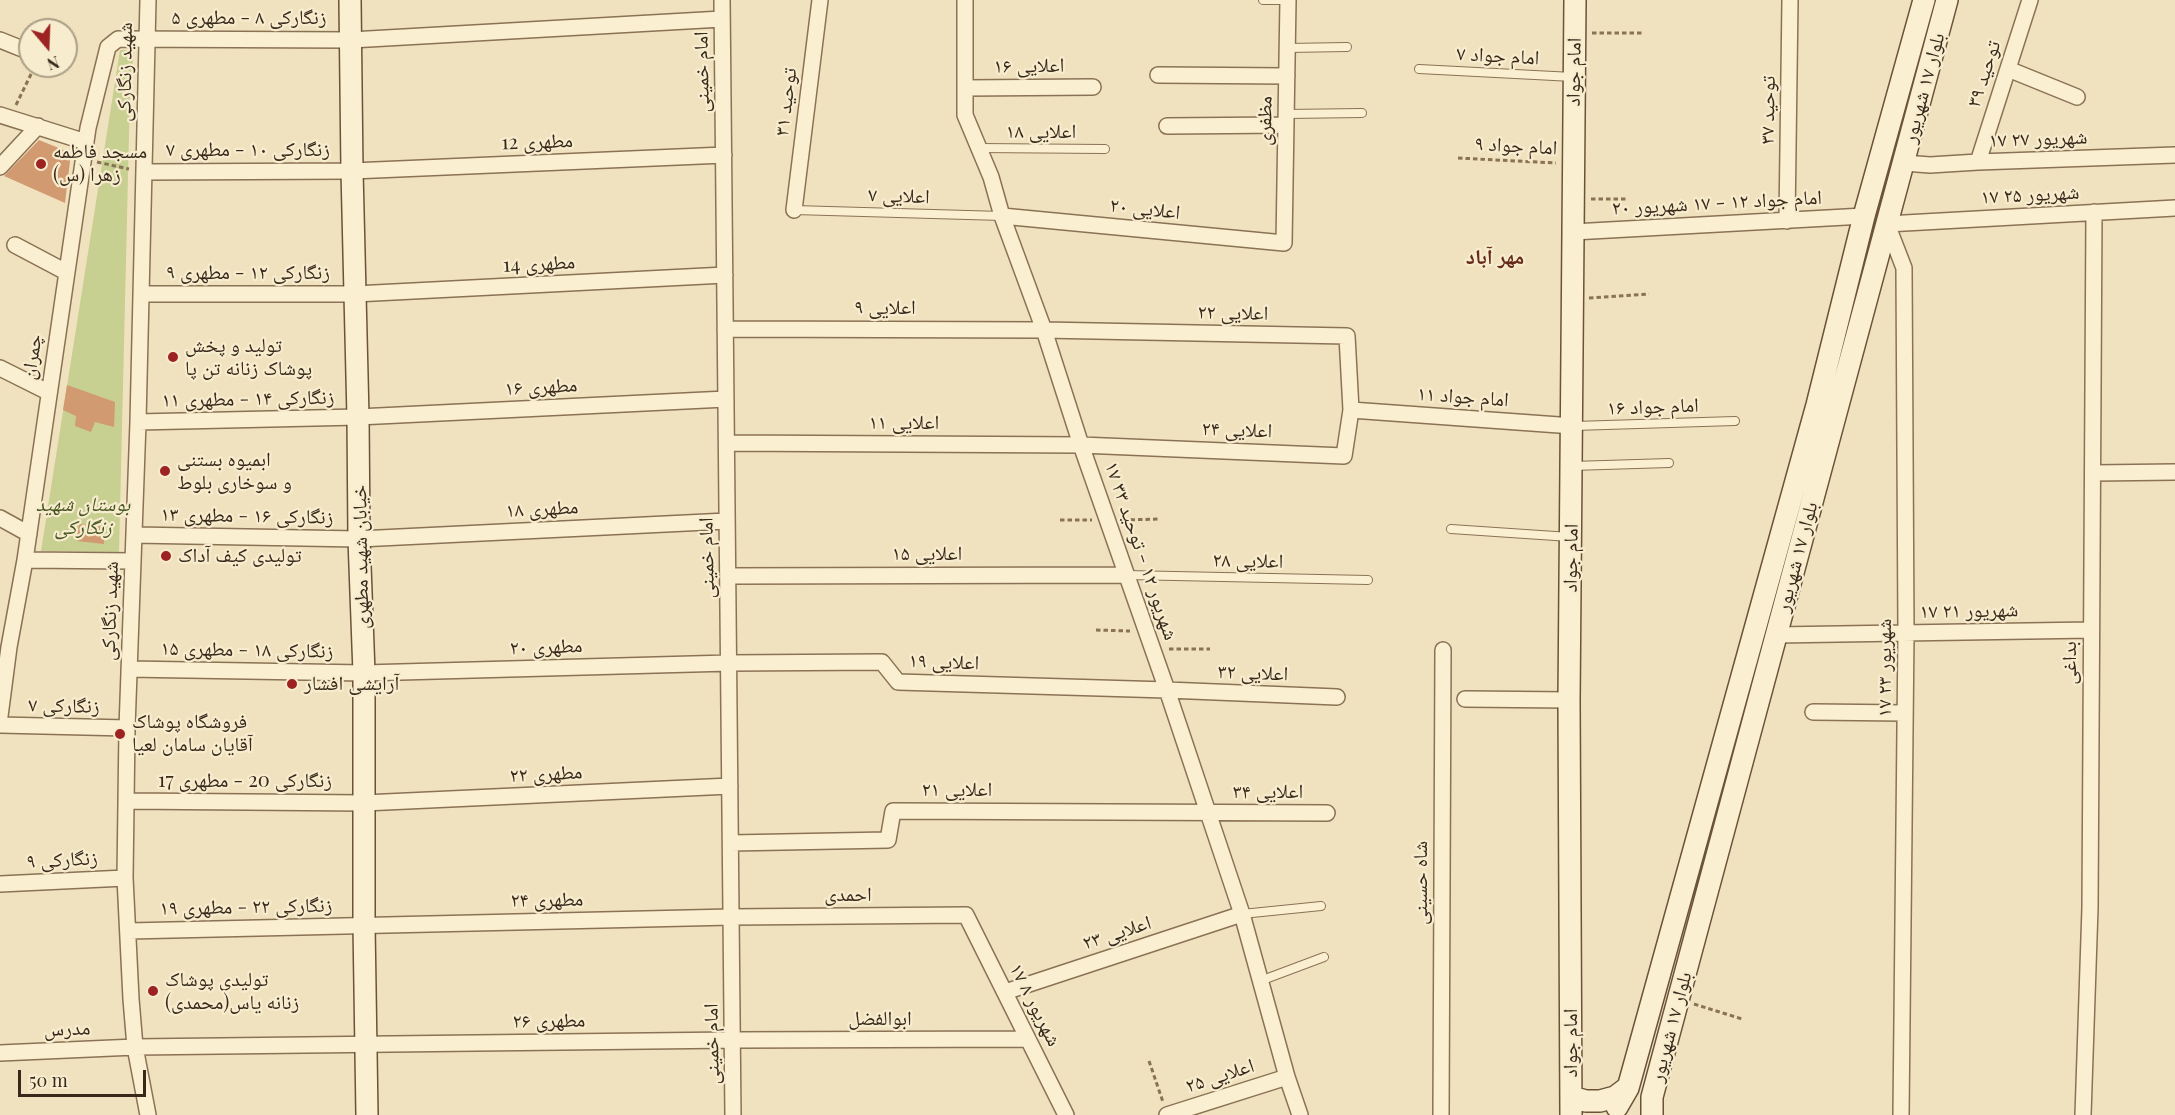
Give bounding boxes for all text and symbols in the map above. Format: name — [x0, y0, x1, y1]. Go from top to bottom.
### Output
street label: زنگارکی ۸ - مطهری ۵ — [172, 6, 326, 30]
north arrow — [18, 18, 78, 78]
street label: شهید زنگارکی — [112, 22, 138, 122]
street label: بلوار ۱۷ شهریور — [1898, 30, 1950, 146]
street label: امام خمینی — [689, 31, 715, 113]
street label: امام جواد — [1561, 37, 1587, 107]
street label: توحید ۳۹ — [1962, 38, 2006, 110]
street label: امام جواد ۷ — [1456, 42, 1540, 70]
text: N — [44, 52, 62, 75]
street label: اعلایی ۱۶ — [993, 53, 1065, 79]
street label: توحید ۳۱ — [770, 67, 802, 137]
street label: توحید ۳۷ — [1755, 76, 1781, 144]
street label: مظفری — [1253, 96, 1277, 146]
street label: اعلایی ۱۸ — [1006, 120, 1076, 144]
street label: ۱۷ شهریور ۲۷ — [1988, 125, 2088, 153]
street label: مطهری 12 — [501, 129, 573, 155]
street label: امام جواد ۹ — [1474, 132, 1558, 160]
street label: زنگارکی ۱۰ - مطهری ۷ — [166, 138, 330, 162]
place label: مسجد فاطمه زهرا (س) — [53, 140, 147, 187]
marker: مسجد فاطمه زهرا (س) — [34, 157, 48, 171]
street label: ۱۷ شهریور ۲۵ — [1980, 180, 2080, 210]
street label: اعلایی ۷ — [868, 183, 930, 209]
street label: امام جواد ۱۲ - ۱۷ شهریور ۲۰ — [1611, 186, 1823, 220]
street label: اعلایی ۲۰ — [1109, 193, 1181, 225]
district label: مهر آباد — [1466, 244, 1524, 270]
street label: مطهری 14 — [502, 250, 576, 278]
street label: زنگارکی ۱۲ - مطهری ۹ — [166, 261, 330, 285]
street label: اعلایی ۹ — [854, 296, 916, 320]
street label: اعلایی ۲۲ — [1197, 300, 1269, 326]
street label: چمران — [17, 333, 47, 381]
place label: تولید و پخش پوشاک زنانه تن پا — [185, 334, 312, 381]
marker: تولید و پخش پوشاک زنانه تن پا — [166, 350, 180, 364]
street label: مطهری ۱۶ — [504, 373, 578, 401]
street label: امام جواد ۱۱ — [1416, 382, 1510, 412]
street label: زنگارکی ۱۴ - مطهری ۱۱ — [161, 385, 335, 413]
street label: امام جواد ۱۶ — [1607, 393, 1699, 421]
street label: اعلایی ۱۱ — [869, 411, 939, 435]
street label: اعلایی ۲۴ — [1201, 417, 1273, 443]
place label: ابمیوه بستنی و ‌سوخاری بلوط — [177, 448, 292, 495]
street label: ۱۷ شهریور ۱۲ - توحید ۳۳ — [1099, 459, 1183, 643]
marker: ابمیوه بستنی و ‌سوخاری بلوط — [158, 464, 172, 478]
street label: خیابان شهید مطهری — [348, 485, 374, 629]
park label: بوستان شهید زنگارکی — [36, 493, 130, 540]
street label: مطهری ۱۸ — [505, 495, 579, 523]
street label: بلوار ۱۷ شهریور — [1771, 499, 1823, 615]
street label: زنگارکی ۱۶ - مطهری ۱۳ — [160, 502, 334, 530]
street label: امام خمینی — [694, 517, 720, 599]
street label: امام جواد — [1558, 523, 1584, 593]
street label: اعلایی ۱۵ — [892, 542, 962, 566]
place label: تولیدی کیف آداک — [178, 544, 302, 568]
street label: اعلایی ۲۸ — [1212, 548, 1284, 574]
marker: تولیدی کیف آداک — [159, 549, 173, 563]
street label: شهید زنگارکی — [96, 561, 124, 661]
street label: ۱۷ شهریور ۲۱ — [1919, 598, 2019, 624]
street label: ۱۷ شهریور ۲۳ — [1873, 619, 1897, 717]
street label: مطهری ۲۰ — [509, 634, 583, 660]
street label: زنگارکی ۱۸ - مطهری ۱۵ — [160, 636, 334, 664]
street label: بداغی — [2058, 641, 2082, 685]
street label: اعلایی ۱۹ — [908, 649, 980, 675]
street label: اعلایی ۳۲ — [1217, 660, 1289, 686]
place label: آرایشی افشار — [304, 672, 399, 696]
marker: آرایشی افشار — [285, 677, 299, 691]
street label: زنگارکی ۷ — [28, 693, 100, 719]
place label: فروشگاه پوشاک آقایان سامان لعیا — [132, 710, 253, 757]
marker: فروشگاه پوشاک آقایان سامان لعیا — [113, 727, 127, 741]
street label: مطهری ۲۲ — [509, 760, 583, 788]
street label: زنگارکی 20 - مطهری 17 — [158, 769, 332, 793]
street label: اعلایی ۲۱ — [922, 778, 992, 802]
street label: اعلایی ۳۴ — [1233, 780, 1303, 804]
street label: شاه حسینی — [1409, 841, 1433, 925]
street label: زنگارکی ۹ — [26, 846, 98, 874]
street label: احمدی — [824, 883, 872, 907]
street label: مطهری ۲۴ — [510, 887, 584, 913]
street label: زنگارکی ۲۲ - مطهری ۱۹ — [159, 893, 333, 921]
street label: اعلایی ۲۳ — [1080, 911, 1154, 955]
street label: ۱۷ شهریور ۸ — [1004, 960, 1066, 1050]
place label: تولیدی پوشاک زنانه یاس(محمدی) — [165, 968, 299, 1015]
street label: بلوار ۱۷ شهریور — [1645, 969, 1697, 1085]
marker: تولیدی پوشاک زنانه یاس(محمدی) — [146, 984, 160, 998]
street label: امام خمینی — [699, 1003, 725, 1085]
street label: ابوالفضل — [848, 1007, 912, 1031]
street label: مطهری ۲۶ — [512, 1008, 586, 1034]
street label: امام جواد — [1559, 1009, 1583, 1077]
street label: مدرس — [43, 1016, 91, 1042]
street label: اعلایی ۲۵ — [1183, 1054, 1257, 1098]
scale bar — [21, 1058, 148, 1096]
text: 50 m — [29, 1068, 68, 1092]

